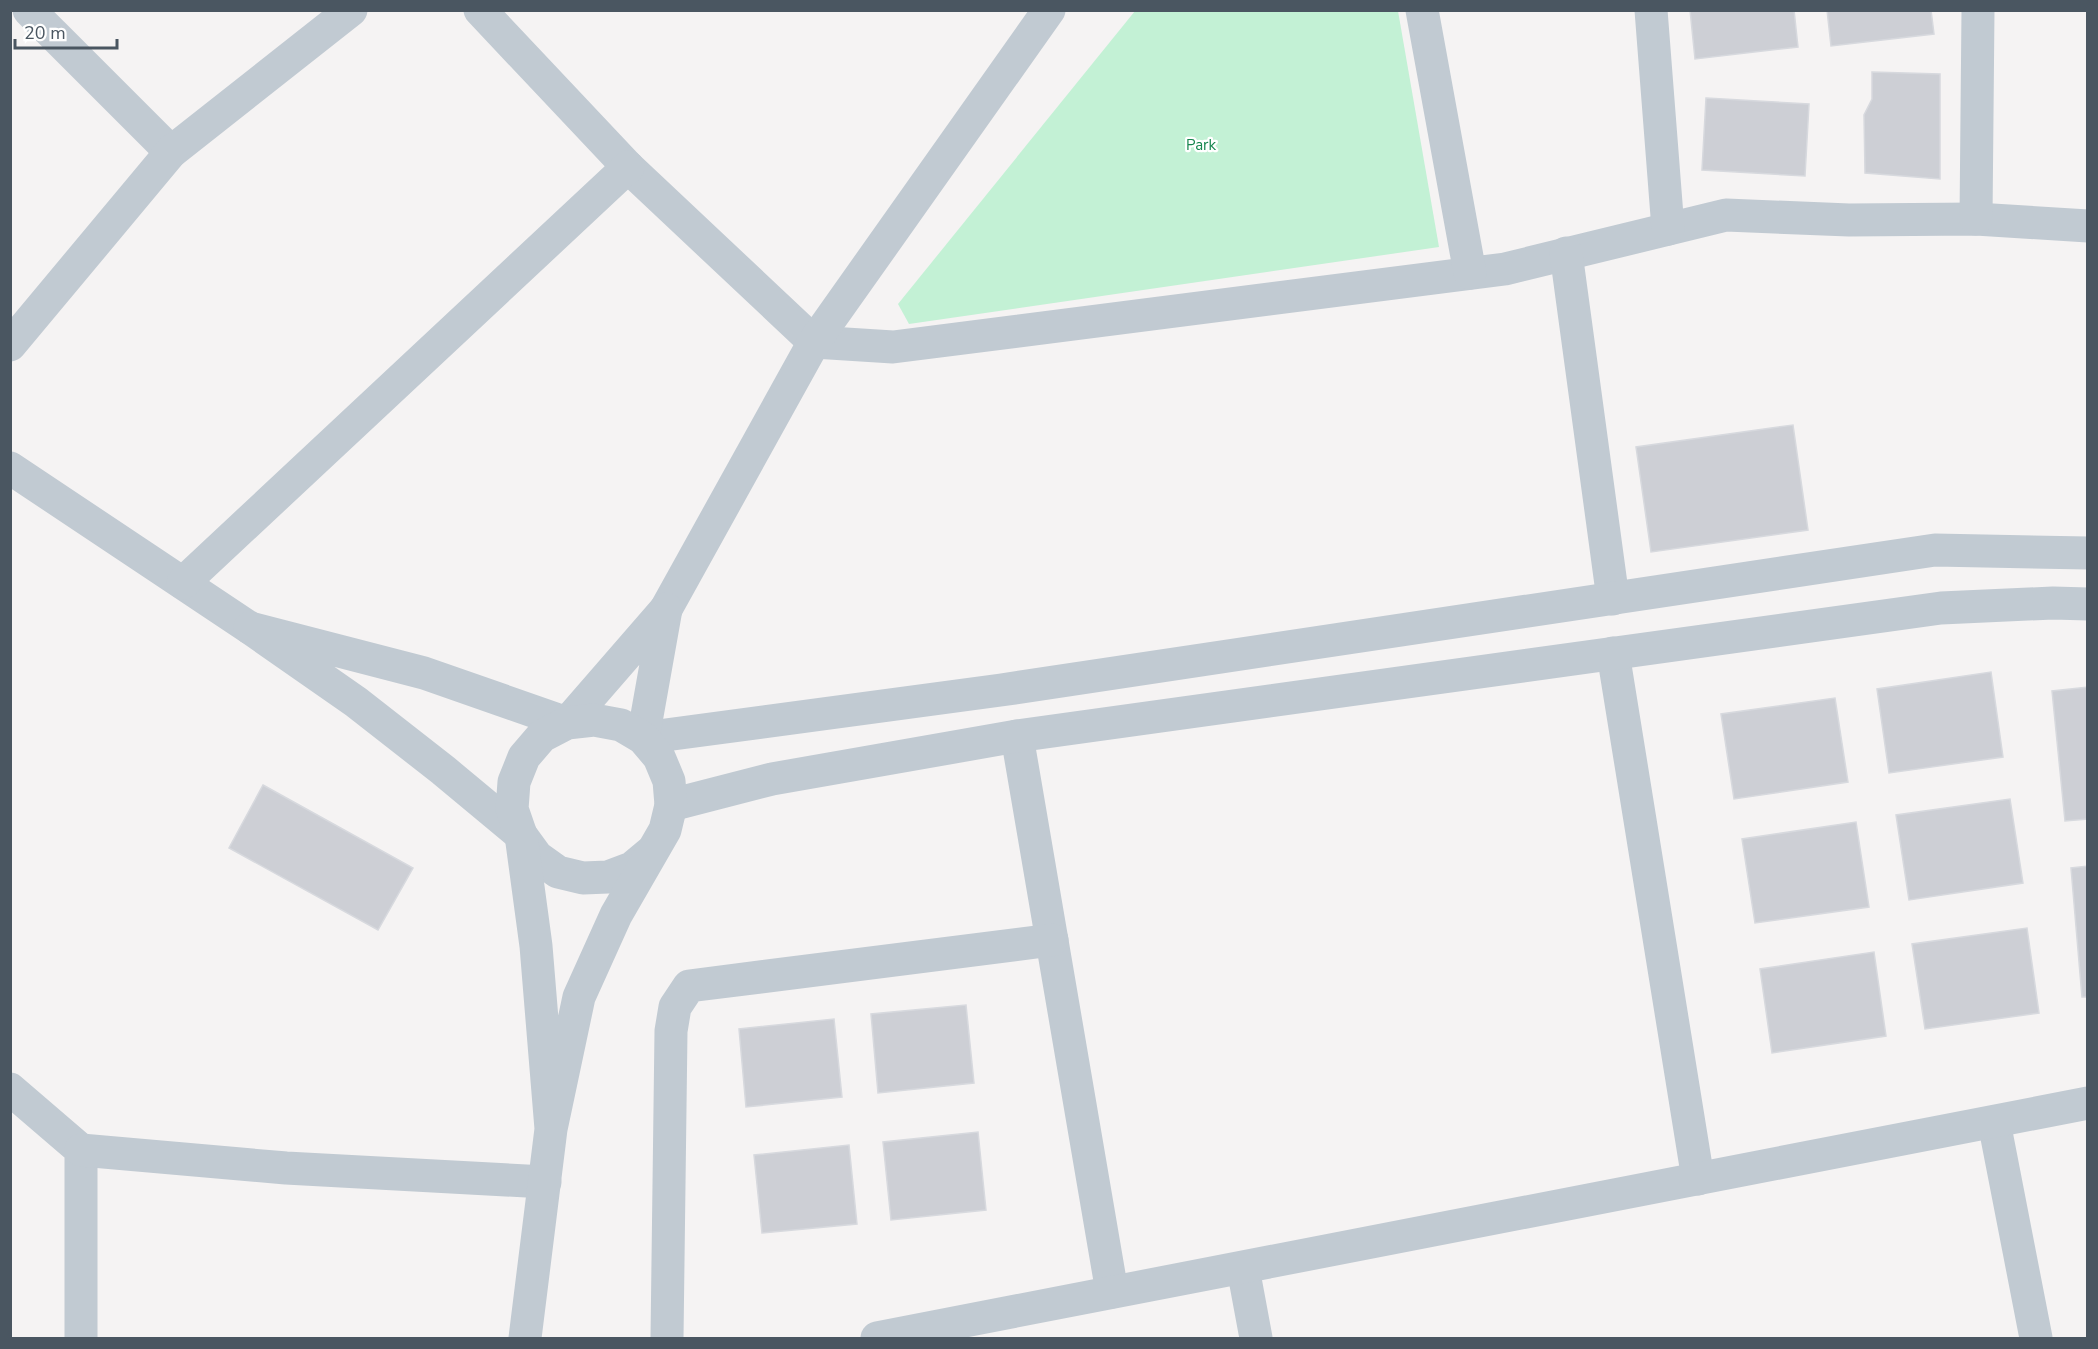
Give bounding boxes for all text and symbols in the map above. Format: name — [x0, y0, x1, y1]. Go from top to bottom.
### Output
scale bar — [15, 12, 117, 50]
text: 20 m — [24, 21, 66, 45]
park label: Park — [1186, 135, 1216, 155]

